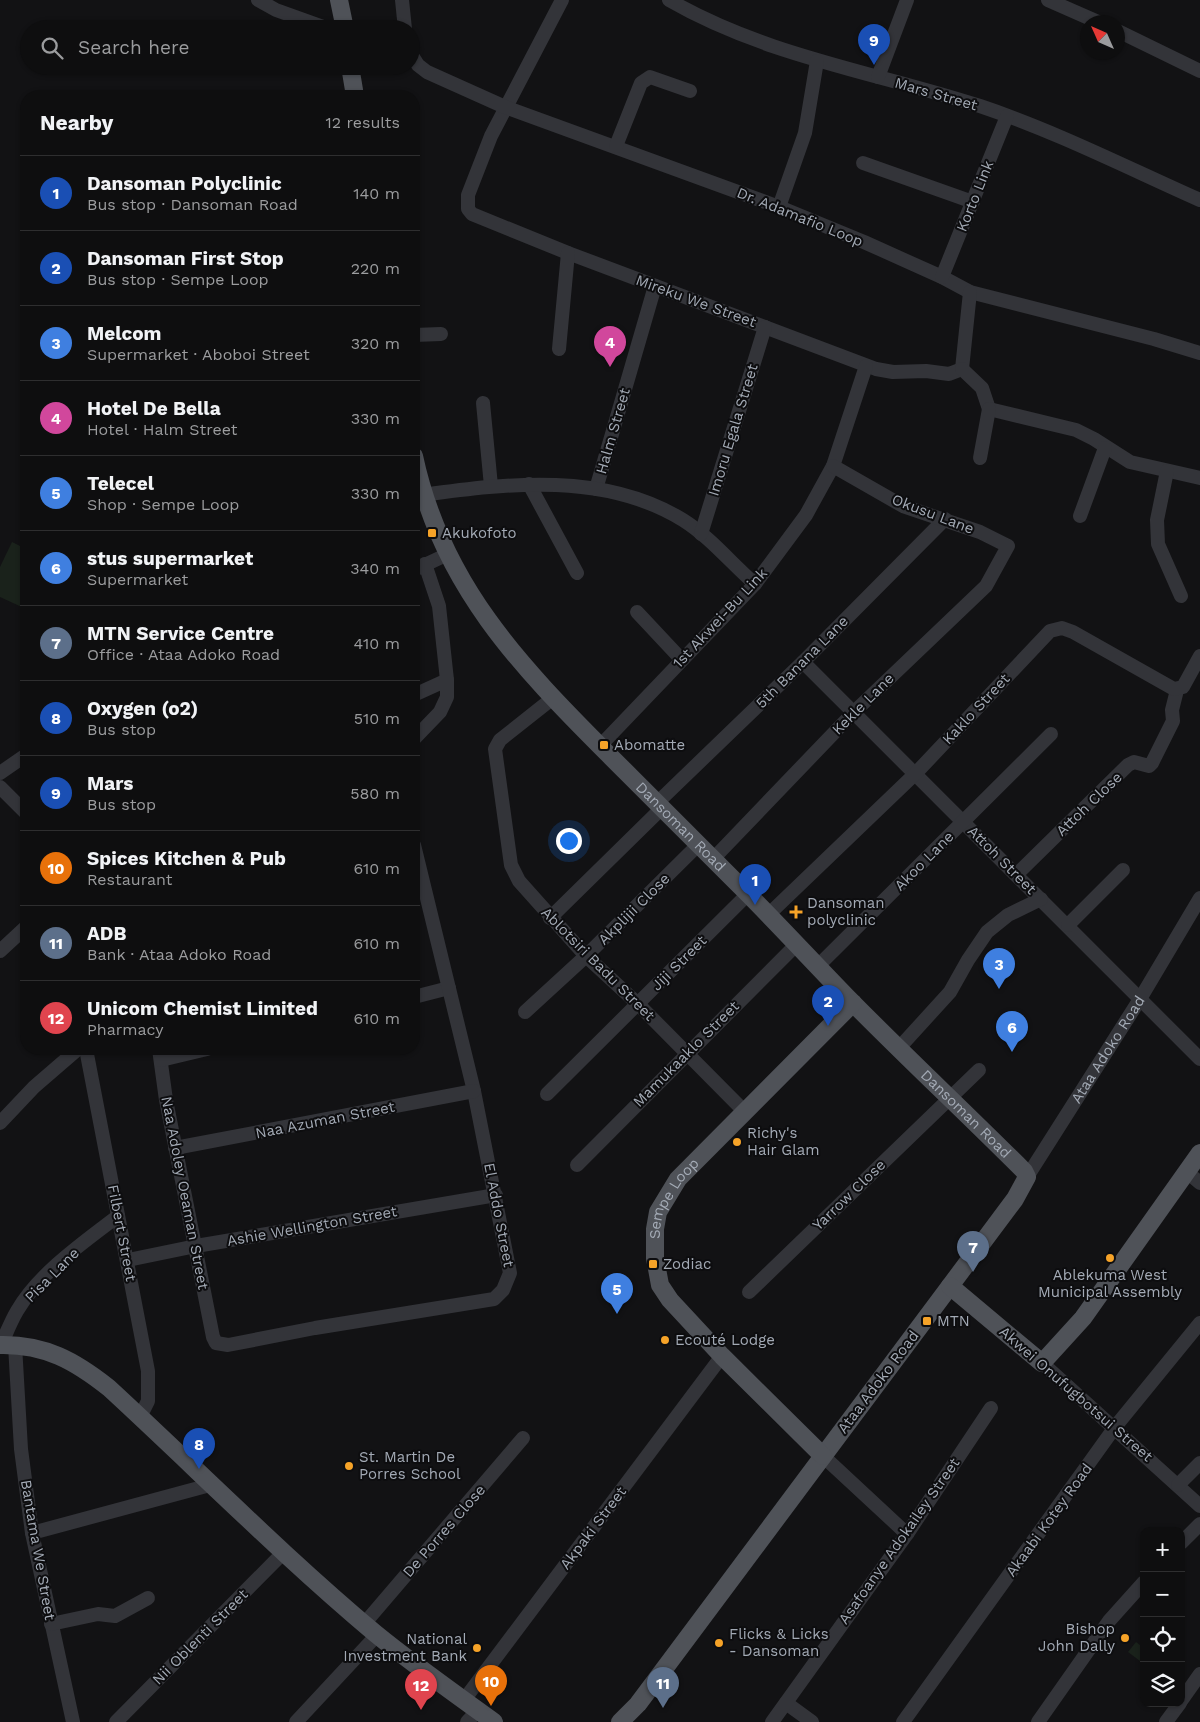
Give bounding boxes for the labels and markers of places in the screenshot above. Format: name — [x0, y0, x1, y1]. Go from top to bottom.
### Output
pin: 9 — [858, 24, 890, 65]
pin: 4 — [594, 326, 626, 367]
place label: Akukofoto — [442, 524, 517, 542]
marker: Akukofoto — [426, 527, 438, 539]
place label: Abomatte — [614, 736, 685, 754]
marker: Abomatte — [598, 739, 610, 751]
pin: 1 — [739, 864, 771, 905]
place label: Dansoman polyclinic — [807, 894, 885, 929]
marker: Dansoman polyclinic — [789, 905, 803, 919]
pin: 3 — [983, 948, 1015, 989]
pin: 2 — [812, 985, 844, 1026]
pin: 6 — [996, 1011, 1028, 1052]
place label: Richy's Hair Glam — [747, 1124, 820, 1159]
marker: Richy's Hair Glam — [731, 1136, 743, 1148]
pin: 7 — [957, 1231, 989, 1272]
marker: Ablekuma West Municipal Assembly — [1104, 1252, 1116, 1264]
place label: Zodiac — [663, 1255, 711, 1273]
marker: Zodiac — [647, 1258, 659, 1270]
place label: Ablekuma West Municipal Assembly — [1038, 1266, 1182, 1301]
pin: 5 — [601, 1273, 633, 1314]
place label: MTN — [937, 1312, 970, 1330]
marker: MTN — [921, 1315, 933, 1327]
place label: Ecouté Lodge — [675, 1331, 775, 1349]
marker: Ecouté Lodge — [659, 1334, 671, 1346]
pin: 8 — [183, 1428, 215, 1469]
place label: St. Martin De Porres School — [359, 1448, 461, 1483]
marker: St. Martin De Porres School — [343, 1460, 355, 1472]
place label: Bishop John Dally — [1038, 1620, 1115, 1655]
place label: Flicks & Licks - Dansoman — [729, 1625, 829, 1660]
place label: National Investment Bank — [343, 1630, 467, 1665]
marker: Bishop John Dally — [1119, 1632, 1131, 1644]
marker: Flicks & Licks - Dansoman — [713, 1637, 725, 1649]
marker: National Investment Bank — [471, 1642, 483, 1654]
pin: 10 — [475, 1665, 507, 1706]
pin: 11 — [647, 1667, 679, 1708]
pin: 12 — [405, 1669, 437, 1710]

